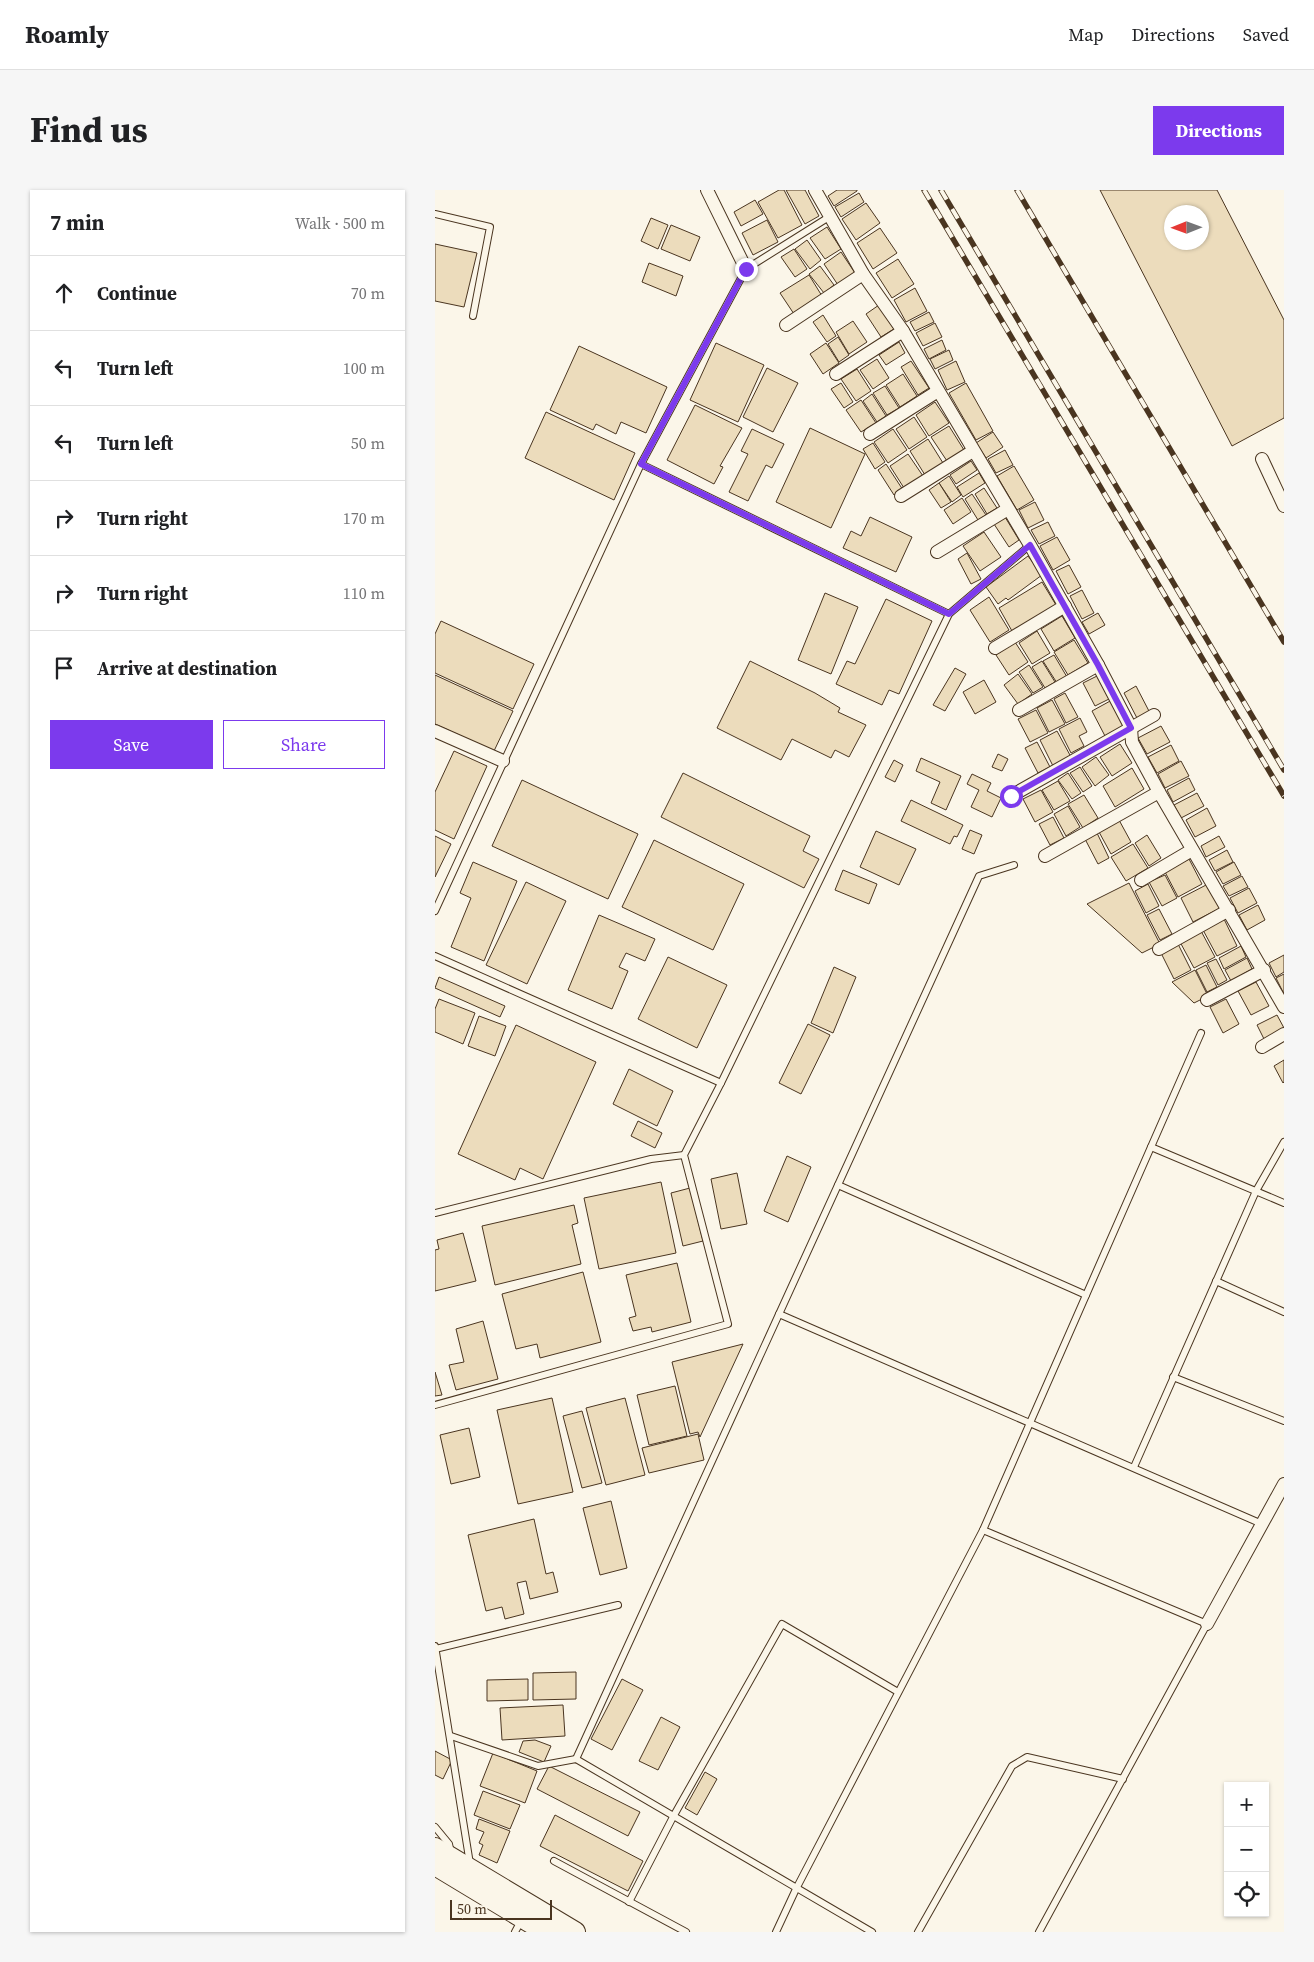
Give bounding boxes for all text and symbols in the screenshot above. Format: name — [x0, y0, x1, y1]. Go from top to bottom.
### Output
text: Roamly — [25, 18, 109, 51]
text: Map — [1068, 22, 1104, 47]
text: Directions — [1132, 22, 1215, 47]
text: Saved — [1243, 22, 1289, 47]
text: Find us — [30, 106, 148, 154]
button: Directions — [1153, 106, 1284, 155]
north arrow — [1164, 205, 1209, 250]
text: 7 min — [50, 208, 105, 237]
text: Walk · 500 m — [295, 212, 385, 234]
route end — [735, 258, 758, 281]
icon: ahead — [50, 279, 78, 307]
text: Continue — [97, 280, 177, 306]
text: 70 m — [351, 282, 385, 304]
icon: left — [50, 354, 78, 382]
text: Turn left — [97, 355, 173, 381]
text: 100 m — [343, 357, 385, 379]
icon: left — [50, 429, 78, 457]
text: Turn left — [97, 430, 173, 456]
text: 50 m — [351, 432, 385, 454]
icon: right — [50, 504, 78, 532]
text: Turn right — [97, 505, 188, 531]
text: 170 m — [343, 507, 385, 529]
icon: right — [50, 579, 78, 607]
text: Turn right — [97, 580, 188, 606]
text: 110 m — [343, 582, 385, 604]
icon: arrive — [50, 654, 78, 682]
text: Arrive at destination — [97, 655, 277, 681]
button: Save — [50, 720, 213, 769]
button: Share — [223, 720, 385, 769]
route start — [1000, 785, 1023, 808]
map controls — [1224, 1782, 1269, 1917]
button: + — [1224, 1782, 1269, 1827]
button: − — [1224, 1827, 1269, 1872]
button: locate — [1224, 1872, 1269, 1917]
scale bar — [450, 1897, 553, 1920]
text: 50 m — [457, 1899, 487, 1919]

